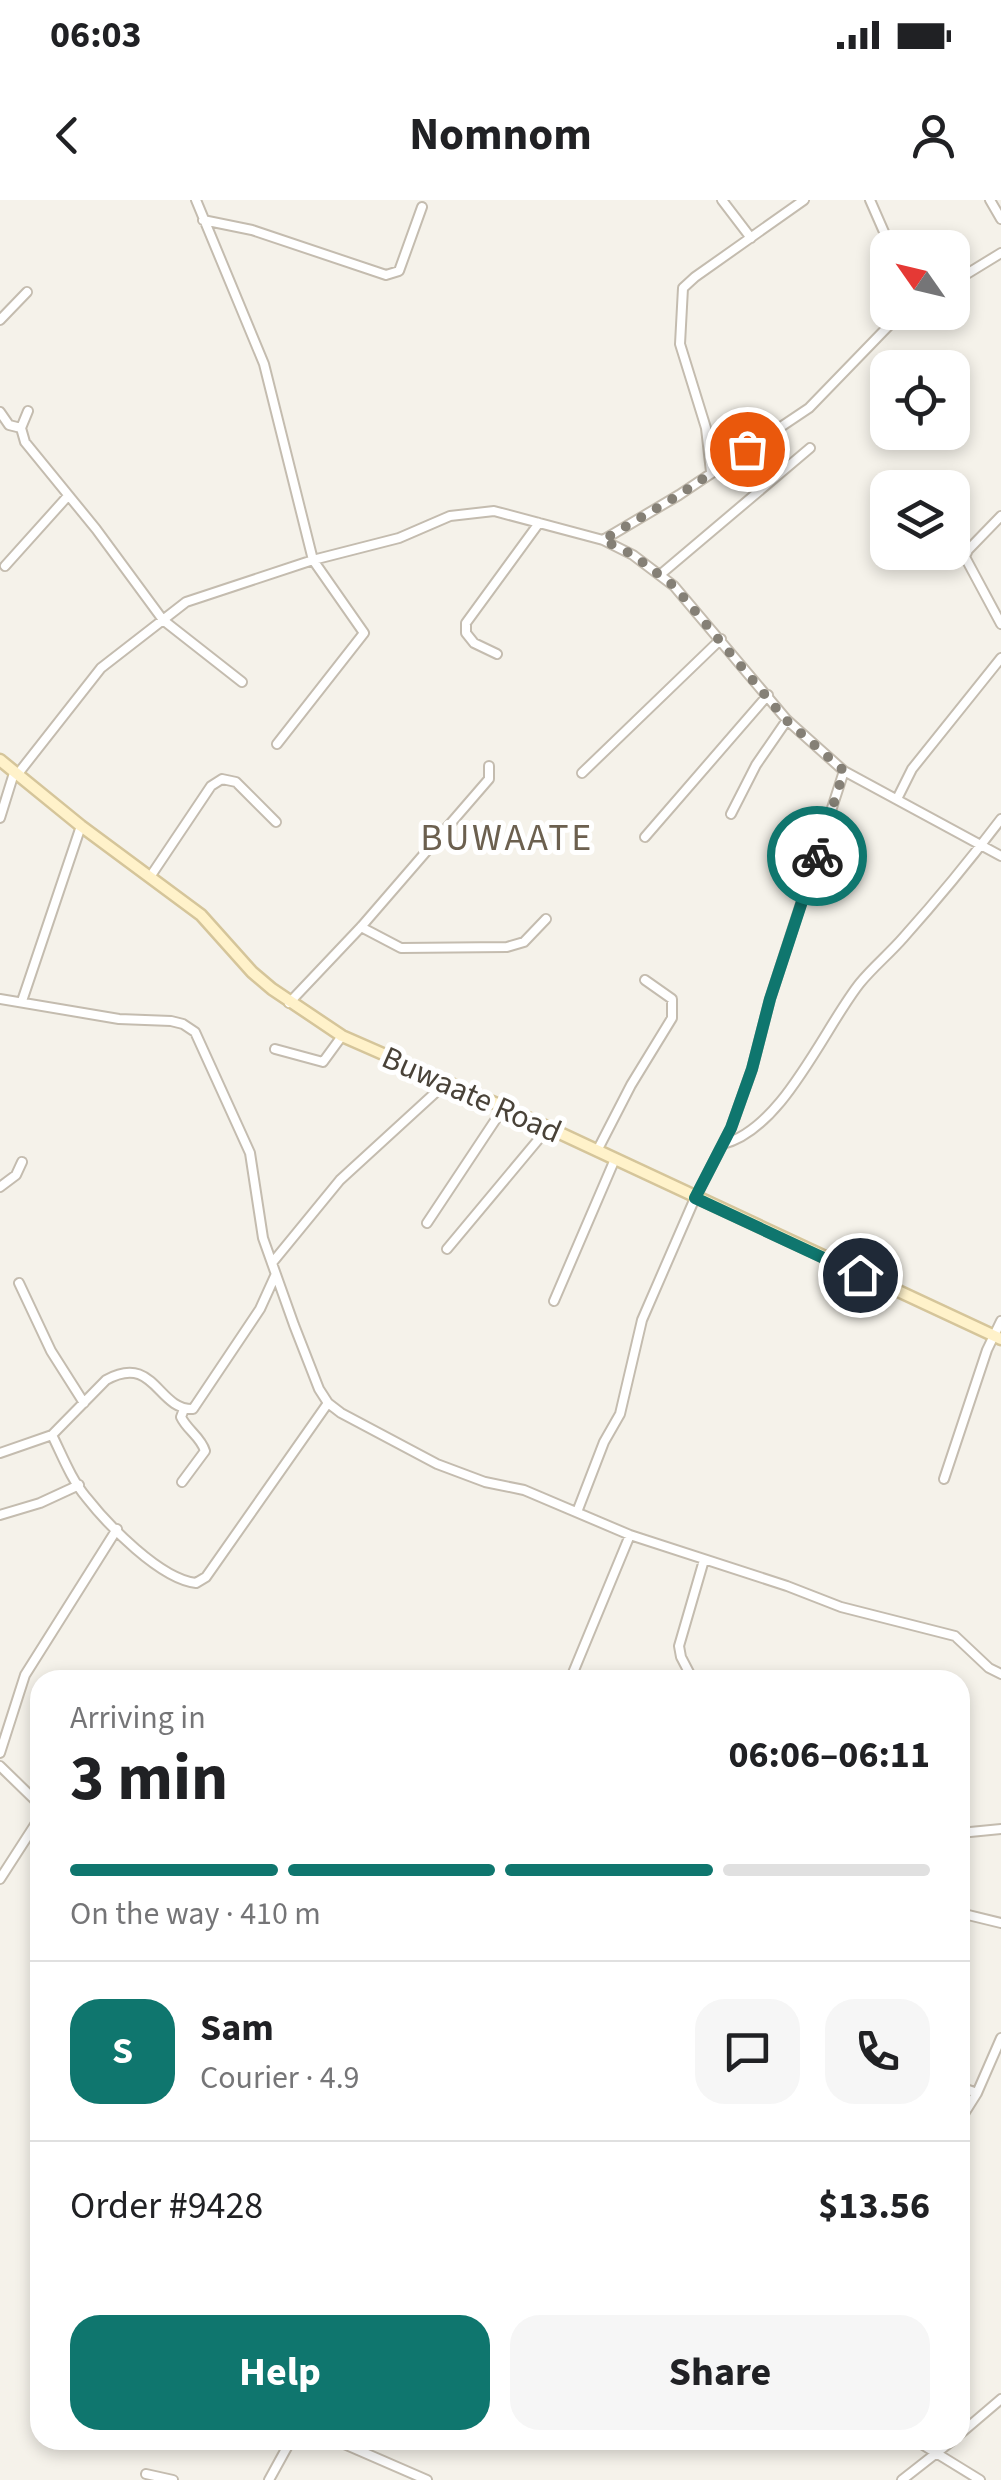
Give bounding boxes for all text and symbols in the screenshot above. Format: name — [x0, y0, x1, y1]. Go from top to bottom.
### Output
text: 06:03 — [50, 8, 142, 62]
text: Nomnom — [409, 103, 592, 167]
icon: back — [40, 108, 95, 163]
icon: person — [906, 108, 961, 163]
north arrow — [870, 230, 970, 330]
map controls — [870, 230, 970, 570]
button: locate — [870, 350, 970, 450]
pin — [705, 407, 790, 492]
icon: bag — [720, 422, 775, 477]
button: layers — [870, 470, 970, 570]
courier — [767, 806, 867, 906]
district label: BUWAATE — [420, 811, 594, 865]
icon: bike — [790, 829, 845, 884]
street label: Buwaate Road — [375, 1035, 569, 1155]
pin — [818, 1233, 903, 1318]
icon: home — [833, 1248, 888, 1303]
text: Arriving in — [70, 1695, 206, 1741]
text: 06:06–06:11 — [728, 1728, 930, 1782]
text: 3 min — [70, 1732, 228, 1825]
text: On the way · 410 m — [70, 1891, 321, 1937]
button: chat — [695, 1999, 800, 2104]
button: phone — [825, 1999, 930, 2104]
text: Sam — [200, 2001, 274, 2055]
text: S — [112, 2024, 133, 2078]
text: Courier · 4.9 — [200, 2055, 360, 2101]
text: Order #9428 — [70, 2179, 263, 2233]
text: $13.56 — [818, 2179, 930, 2233]
button: Help — [70, 2315, 490, 2430]
button: Share — [510, 2315, 930, 2430]

